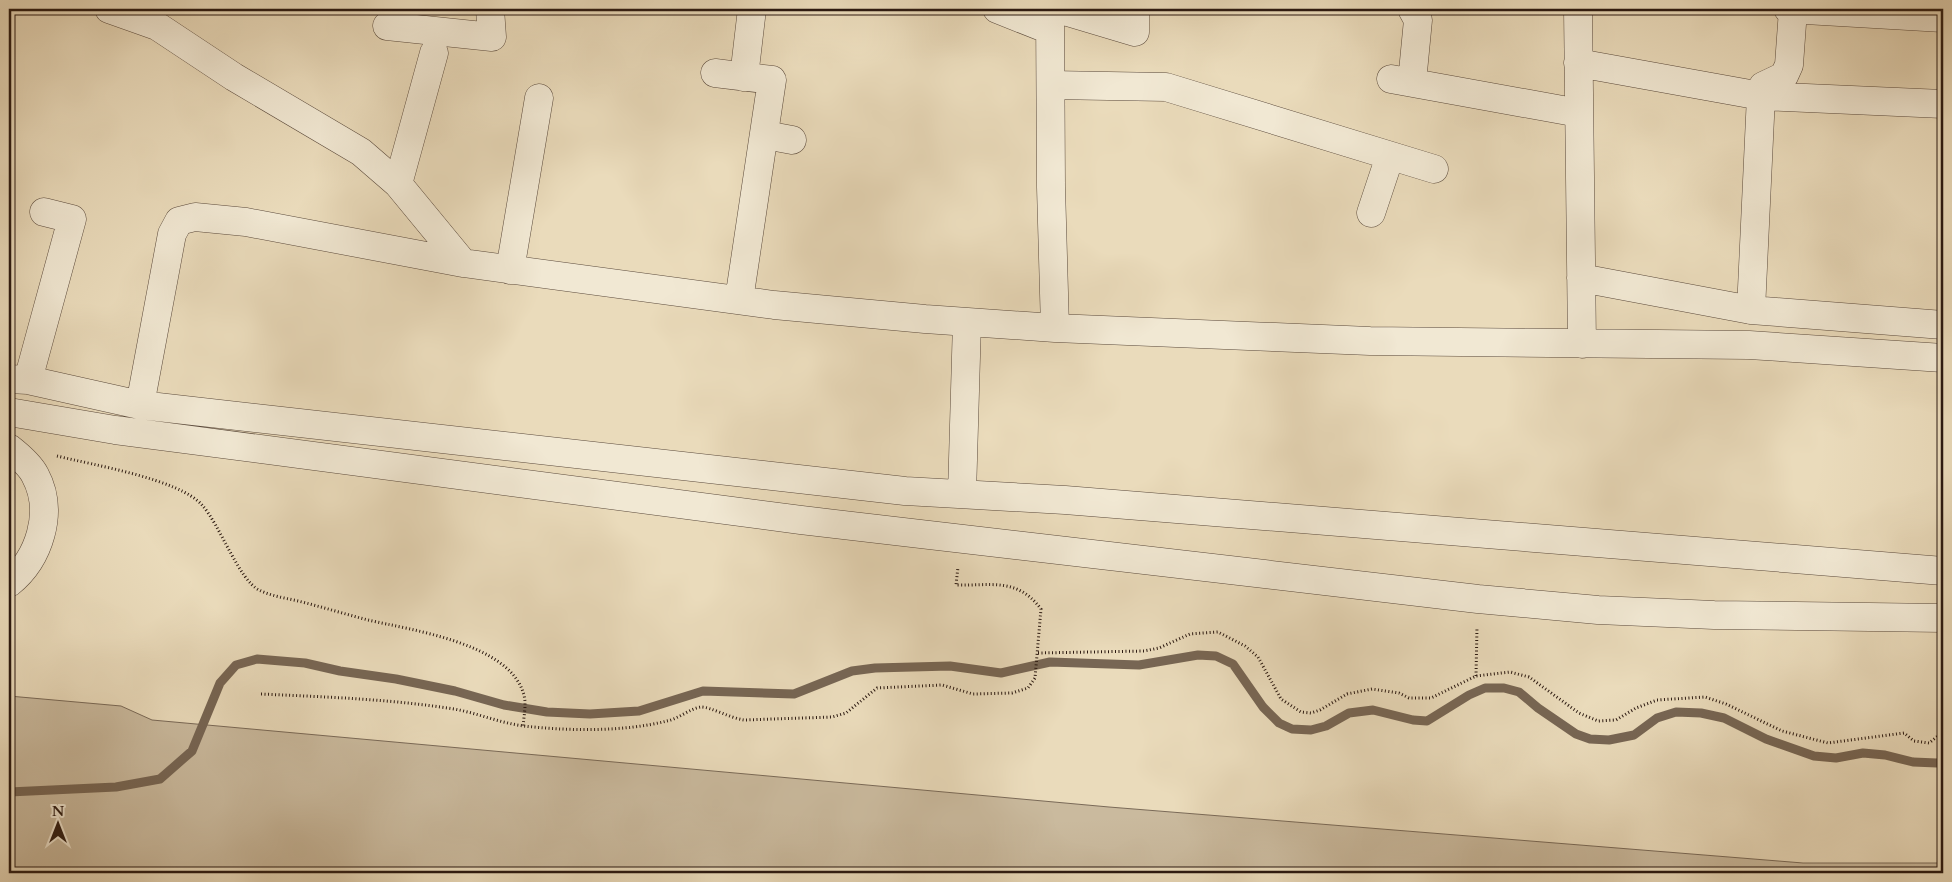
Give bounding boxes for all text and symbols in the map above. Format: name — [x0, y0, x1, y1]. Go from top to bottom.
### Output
north arrow — [32, 800, 82, 850]
text: N — [52, 802, 64, 821]

